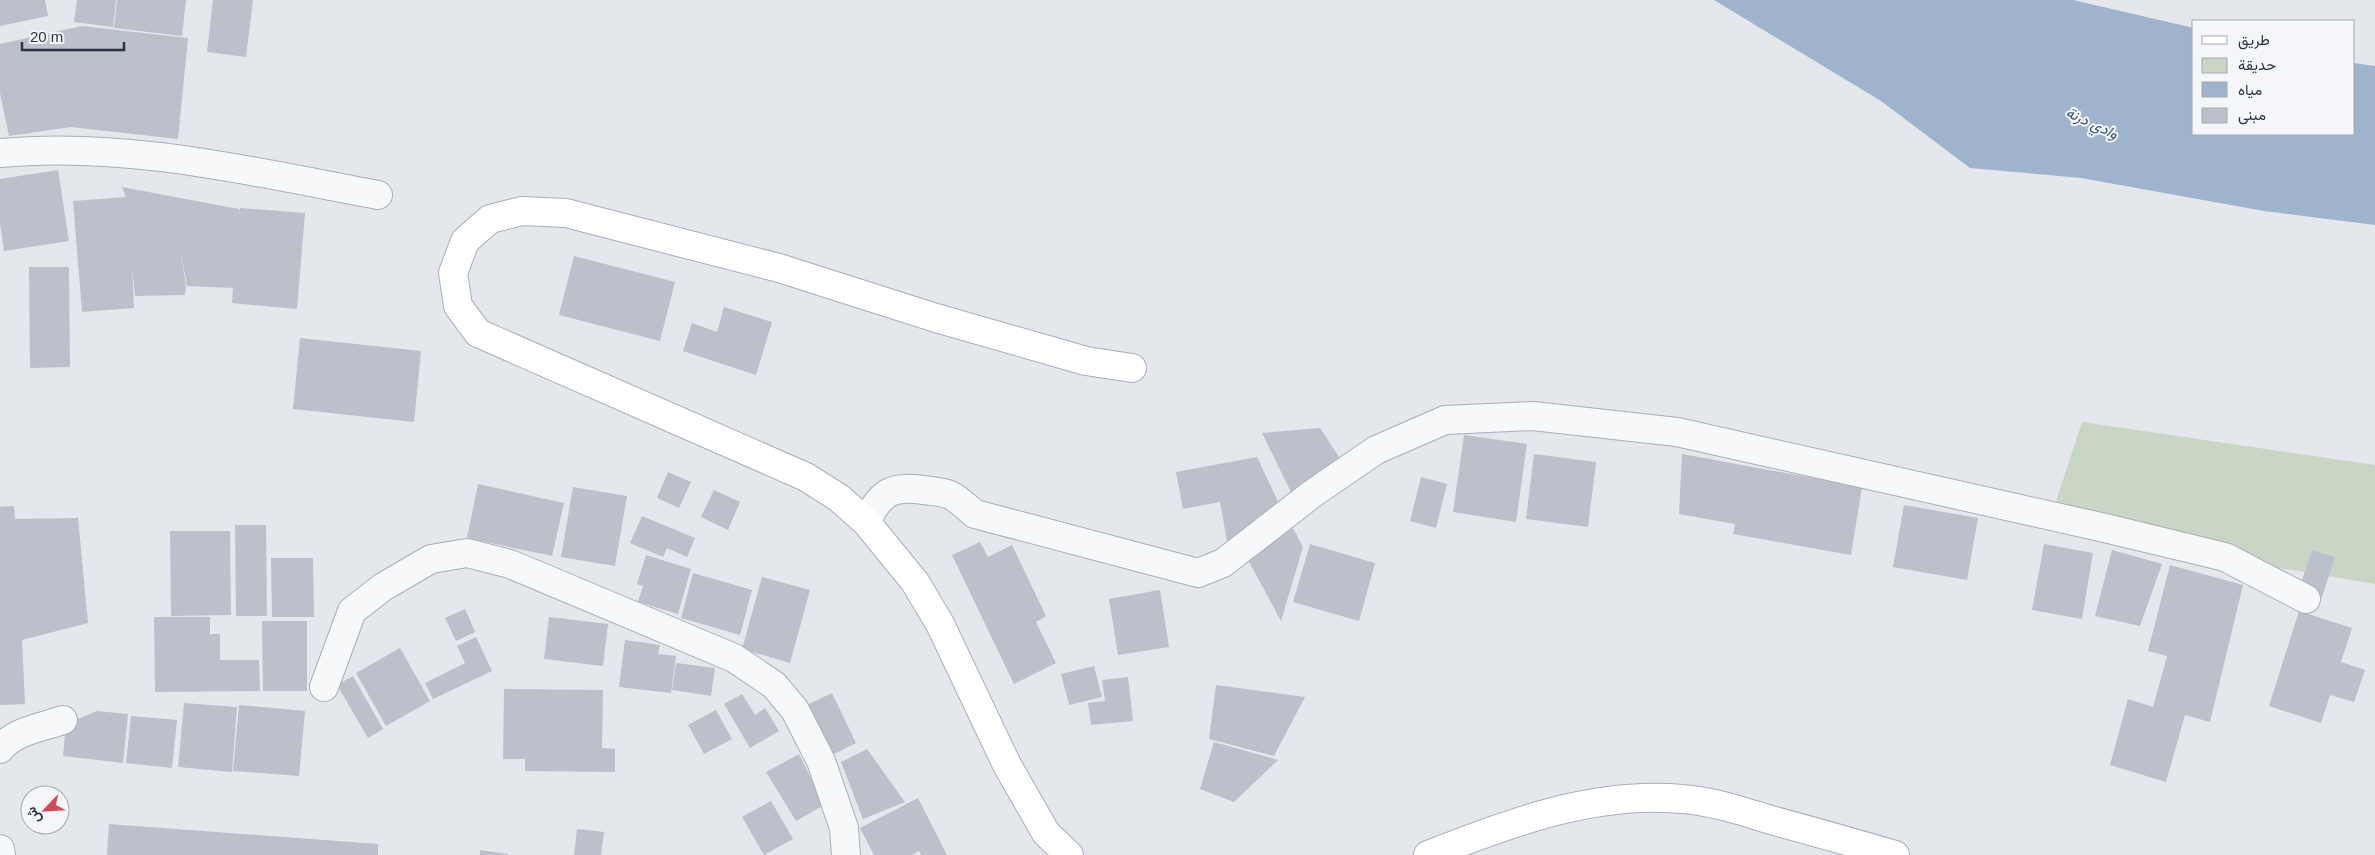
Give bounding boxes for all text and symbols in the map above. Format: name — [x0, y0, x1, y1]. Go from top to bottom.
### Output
scale bar — [22, 20, 125, 52]
legend — [2192, 20, 2355, 135]
text: 20 m — [30, 28, 63, 45]
text: طريق — [2238, 31, 2270, 50]
text: حديقة — [2238, 56, 2276, 74]
text: مياه — [2238, 81, 2262, 99]
water label: وادي درنة — [2062, 103, 2121, 146]
text: مبنى — [2238, 106, 2266, 125]
north arrow — [20, 785, 70, 835]
text: ش — [22, 804, 45, 827]

